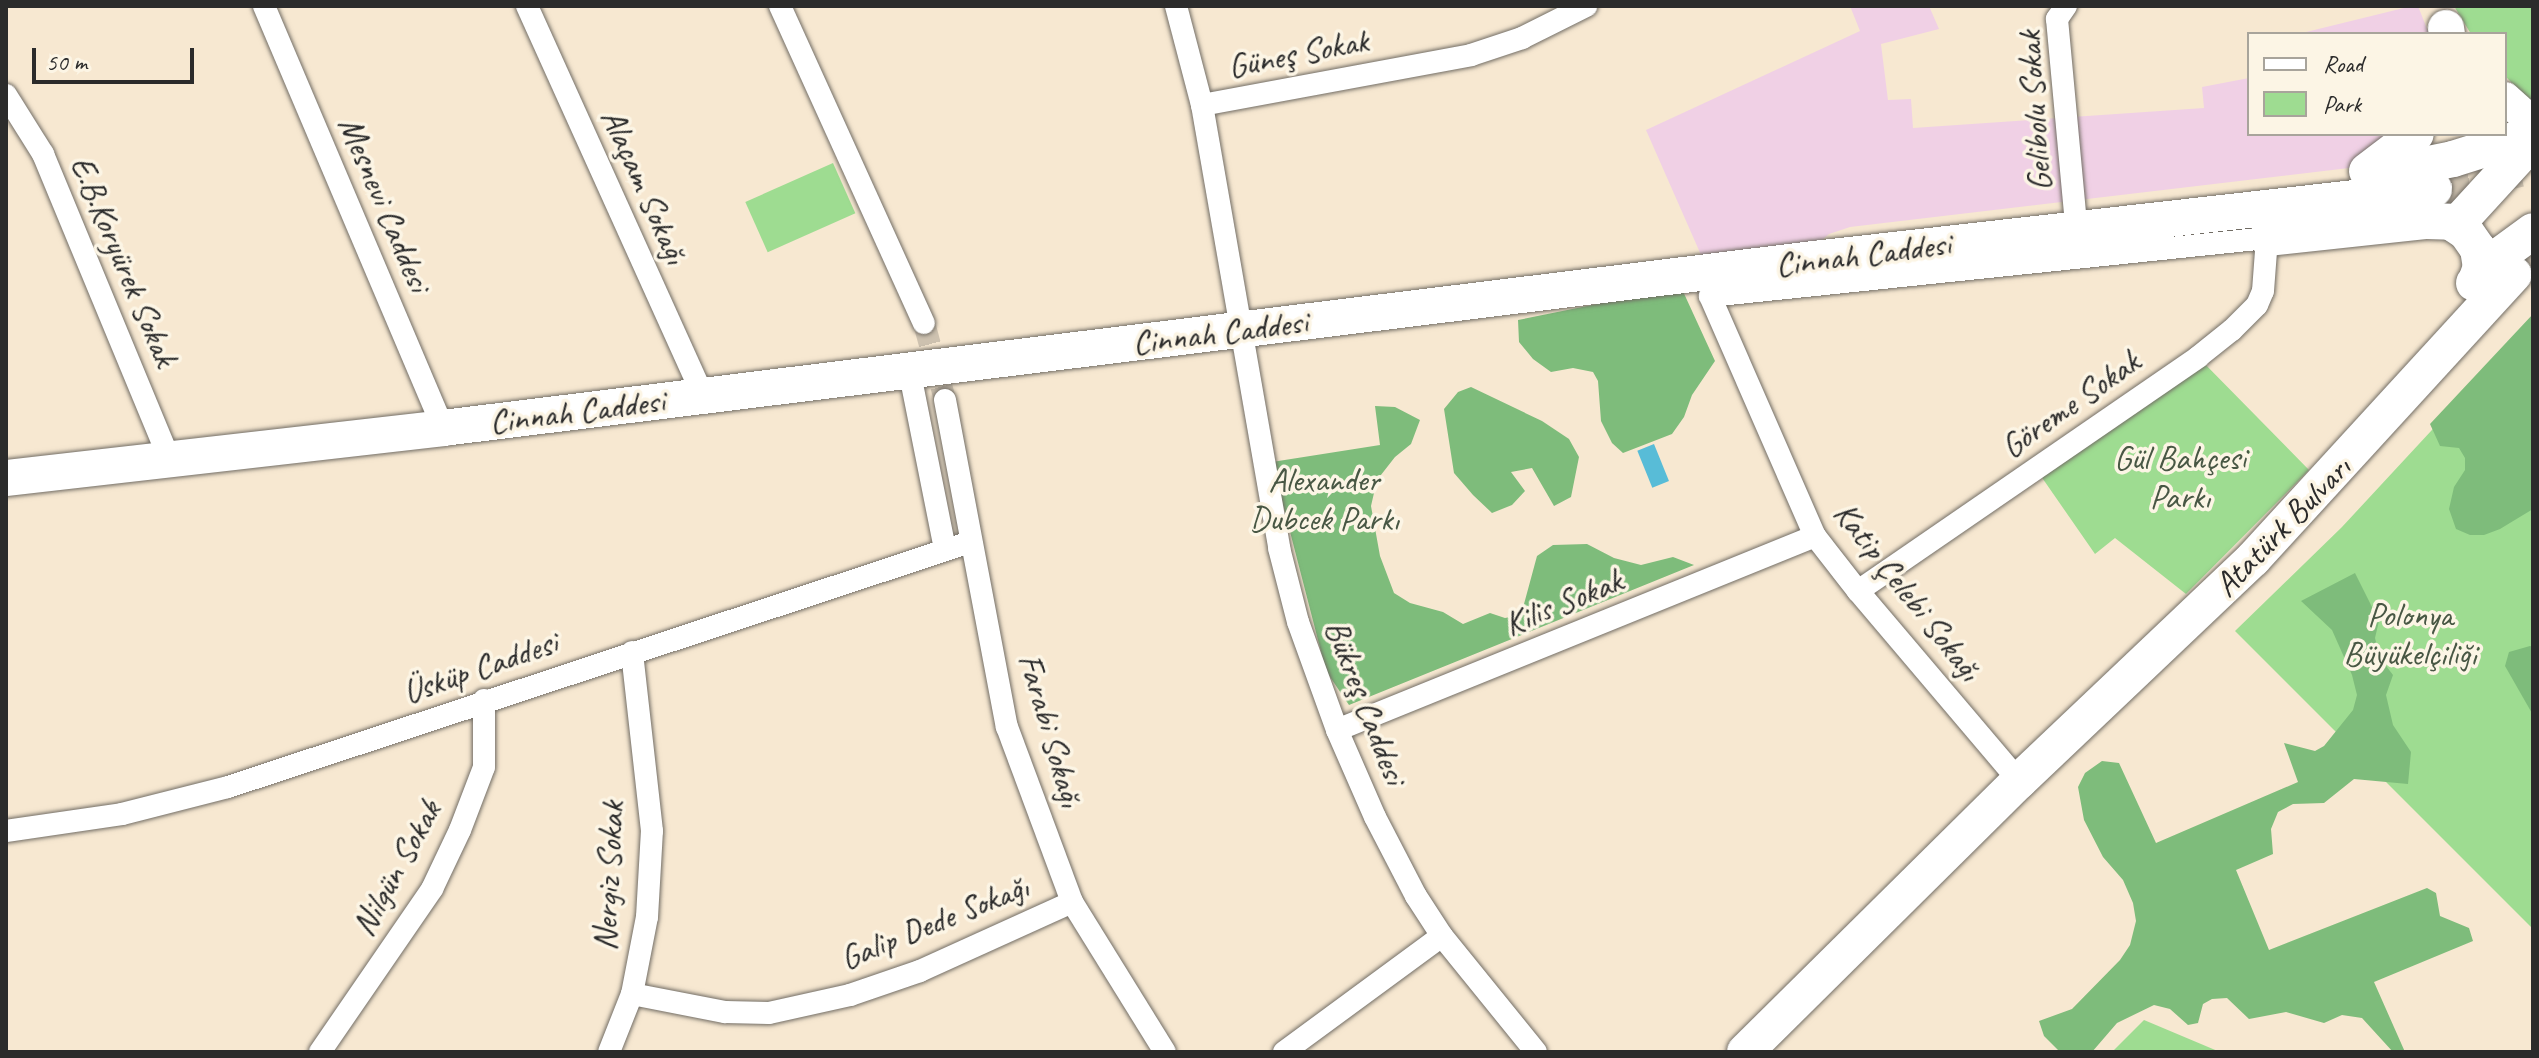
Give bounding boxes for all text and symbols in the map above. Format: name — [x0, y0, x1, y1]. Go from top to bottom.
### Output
street label: Güneş Sokak — [1224, 19, 1372, 87]
street label: Gelibolu Sokak — [2008, 30, 2060, 192]
scale bar — [36, 32, 198, 82]
legend — [2247, 32, 2507, 136]
text: 50 m — [46, 47, 87, 77]
text: Road — [2323, 49, 2363, 79]
text: Park — [2323, 89, 2361, 119]
street label: Alaçam Sokağı — [593, 103, 697, 269]
street label: Mesnevi Caddesi — [330, 110, 440, 298]
street label: E.B.Koryürek Sokak — [62, 150, 186, 372]
street label: Cinnah Caddesi — [1773, 223, 1953, 285]
street label: Cinnah Caddesi — [1130, 301, 1310, 363]
street label: Göreme Sokak — [1993, 342, 2147, 466]
street label: Cinnah Caddesi — [487, 380, 667, 442]
park label: Gül Bahçesi Parkı — [2114, 437, 2246, 516]
street label: Atatürk Bulvarı — [2205, 447, 2359, 605]
park label: Alexander Dubcek Parkı — [1249, 459, 1399, 538]
street label: Katip Çelebi Sokağı — [1826, 493, 1990, 689]
street label: Kilis Sokak — [1499, 560, 1627, 644]
park label: Polonya Büyükelçiliği — [2344, 594, 2476, 674]
street label: Bükreş Caddesi — [1316, 614, 1416, 790]
street label: Üsküp Caddesi — [397, 622, 563, 712]
street label: Farabi Sokağı — [1010, 649, 1092, 811]
street label: Nilgün Sokak — [342, 793, 450, 943]
street label: Nergiz Sokak — [584, 801, 632, 951]
street label: Galip Dede Sokağı — [833, 865, 1035, 979]

